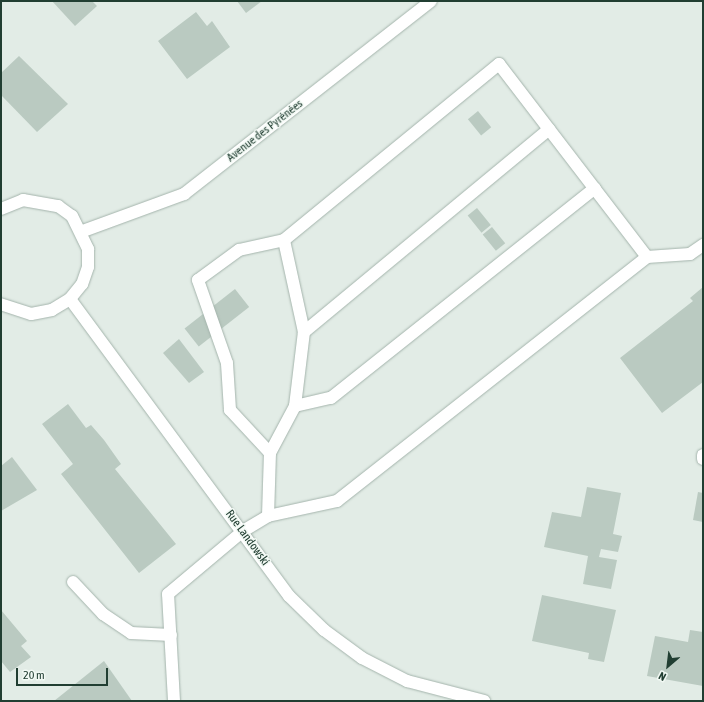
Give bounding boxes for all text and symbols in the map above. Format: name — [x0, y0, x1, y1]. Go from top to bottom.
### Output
street label: Avenue des Pyrénées — [224, 97, 306, 165]
street label: Rue Landowski — [222, 507, 272, 569]
north arrow — [648, 646, 688, 686]
scale bar — [18, 660, 110, 686]
text: 20 m — [23, 668, 45, 682]
text: N — [657, 670, 668, 683]

